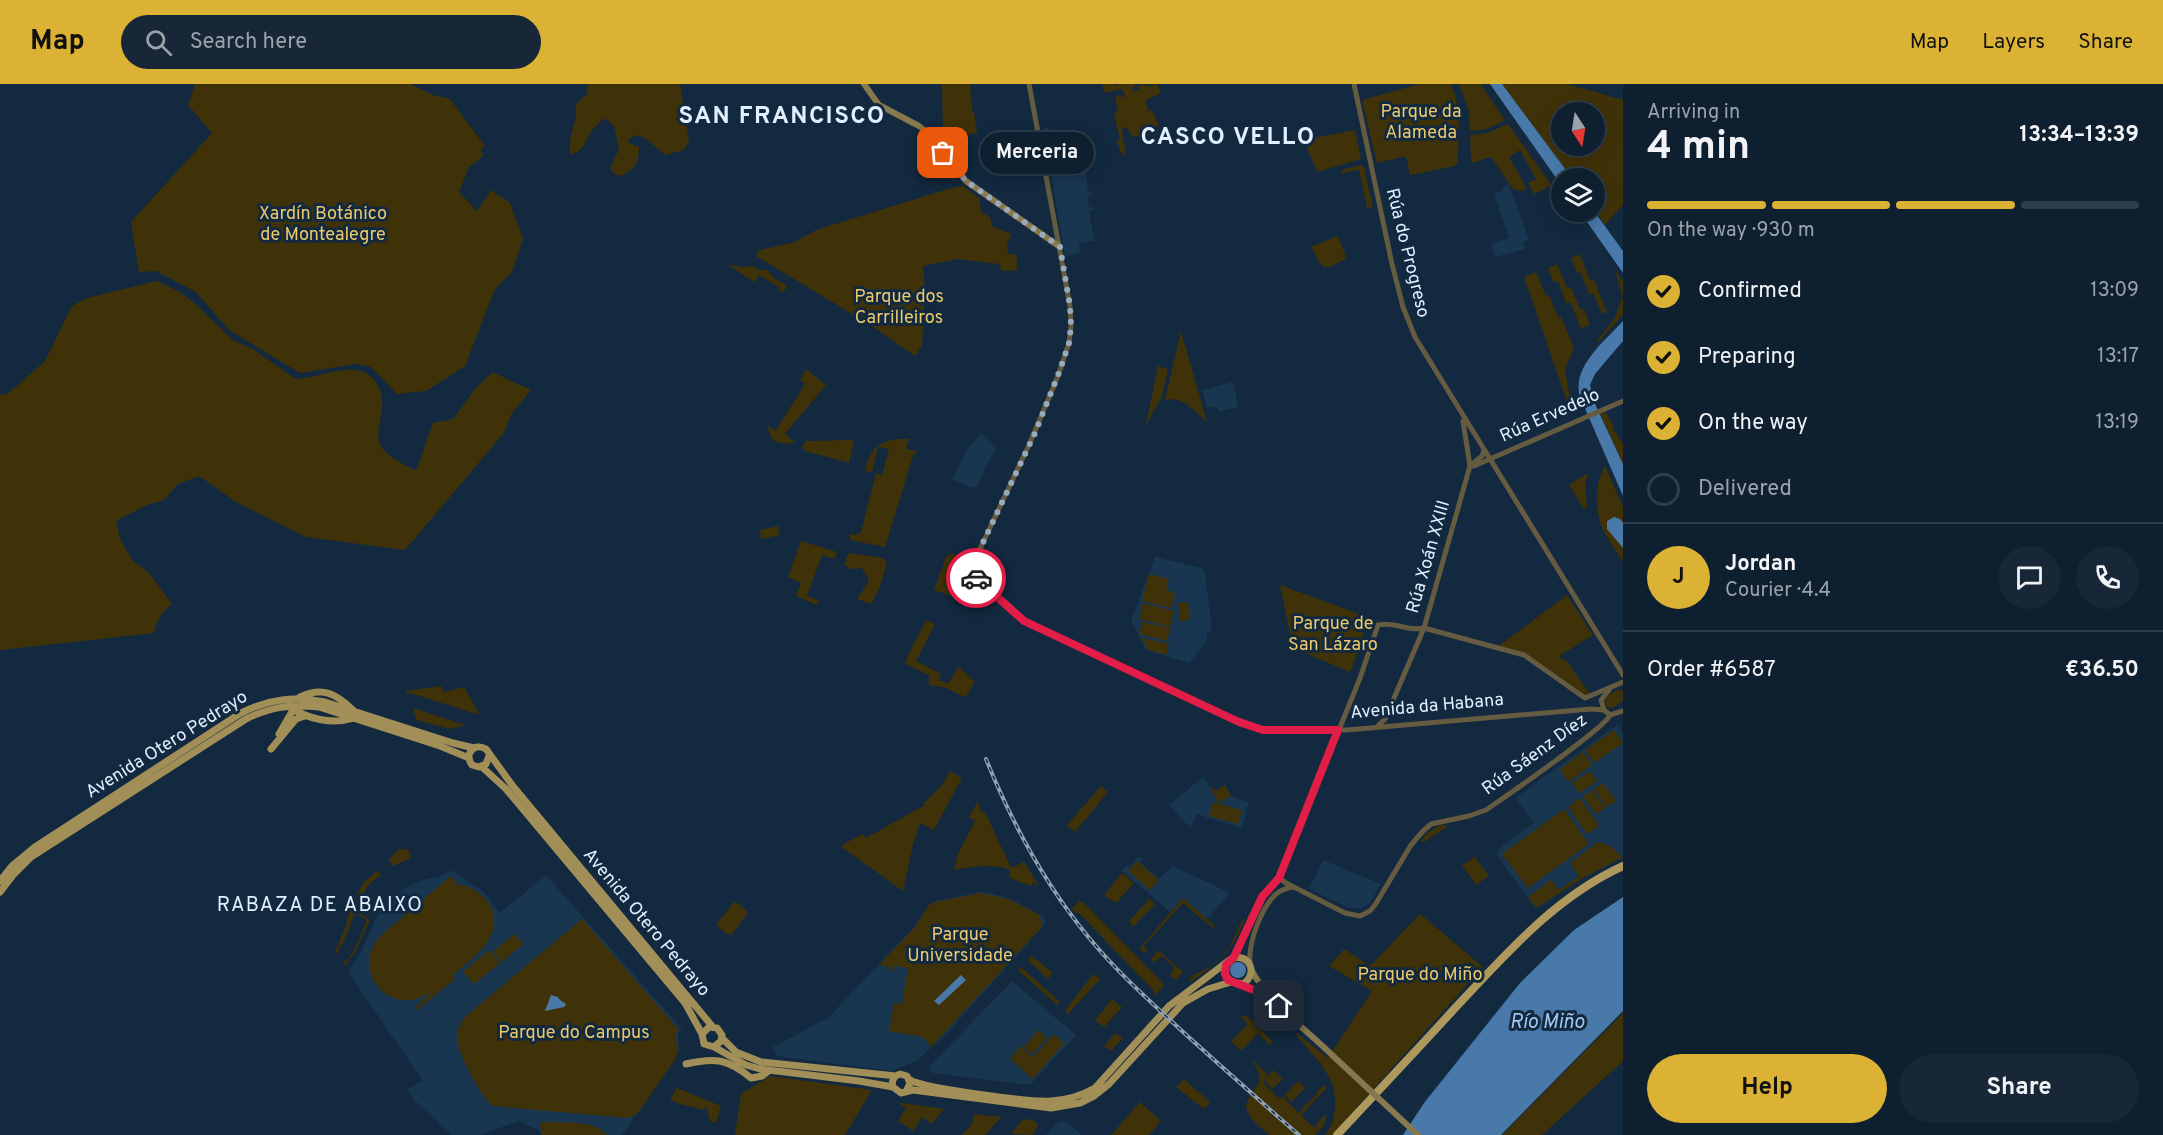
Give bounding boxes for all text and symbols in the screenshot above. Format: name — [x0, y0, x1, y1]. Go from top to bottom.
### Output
search box — [121, 15, 541, 69]
text: Map — [30, 24, 85, 60]
icon: search — [142, 26, 175, 59]
text: Search here — [190, 29, 307, 56]
text: Map — [1910, 29, 1949, 56]
text: Layers — [1982, 29, 2045, 56]
text: Share — [2078, 29, 2133, 56]
text: Arriving in — [1647, 100, 1740, 126]
park label: Parque da Alameda — [1381, 101, 1461, 145]
district label: SAN FRANCISCO — [678, 102, 886, 132]
north arrow — [1551, 102, 1605, 156]
map controls — [1551, 102, 1605, 222]
text: 13:34–13:39 — [2019, 122, 2139, 149]
district label: CASCO VELLO — [1140, 123, 1316, 153]
text: 4 min — [1647, 124, 1750, 173]
pin — [917, 127, 968, 178]
callout: Merceria — [979, 132, 1093, 174]
icon: bag — [926, 136, 959, 169]
text: Merceria — [996, 140, 1078, 166]
button: layers — [1551, 168, 1605, 222]
street label: Rúa do Progreso — [1380, 186, 1434, 320]
park label: Xardín Botánico de Montealegre — [259, 203, 387, 247]
text: On the way · 930 m — [1647, 218, 1815, 244]
icon: check — [1647, 275, 1680, 308]
text: Confirmed — [1698, 278, 1802, 305]
text: 13:09 — [2090, 278, 2139, 304]
park label: Parque dos Carrilleiros — [854, 286, 944, 330]
icon: check — [1647, 341, 1680, 374]
text: Preparing — [1698, 344, 1796, 371]
text: 13:17 — [2097, 344, 2139, 370]
street label: Rúa Ervedelo — [1496, 384, 1604, 448]
icon: check — [1647, 407, 1680, 440]
text: On the way — [1698, 410, 1808, 437]
text: 13:19 — [2096, 410, 2139, 436]
text: Delivered — [1698, 476, 1792, 503]
street label: Rúa Xoán XXIII — [1402, 498, 1456, 616]
button: chat — [1998, 546, 2061, 609]
button: phone — [2076, 546, 2139, 609]
courier — [946, 548, 1006, 608]
text: Jordan — [1725, 551, 1796, 578]
icon: car — [960, 562, 993, 595]
text: J — [1672, 564, 1685, 591]
text: Courier · 4.4 — [1725, 578, 1831, 604]
park label: Parque de San Lázaro — [1288, 613, 1378, 657]
text: Order #6587 — [1647, 657, 1776, 684]
text: €36.50 — [2065, 657, 2139, 684]
street label: Avenida Otero Pedrayo — [82, 686, 252, 804]
street label: Avenida da Habana — [1349, 689, 1505, 725]
street label: Rúa Sáenz Díez — [1478, 709, 1592, 801]
street label: Avenida Otero Pedrayo — [577, 844, 715, 1002]
district label: RABAZA DE ABAIXO — [217, 893, 423, 919]
park label: Parque Universidade — [907, 924, 1013, 968]
park label: Parque do Miño — [1358, 964, 1482, 987]
pin — [1253, 980, 1304, 1031]
icon: home — [1262, 989, 1295, 1022]
water label: Río Miño — [1510, 1010, 1585, 1036]
park label: Parque do Campus — [498, 1022, 650, 1045]
button: Help — [1647, 1054, 1887, 1123]
button: Share — [1899, 1054, 2139, 1123]

